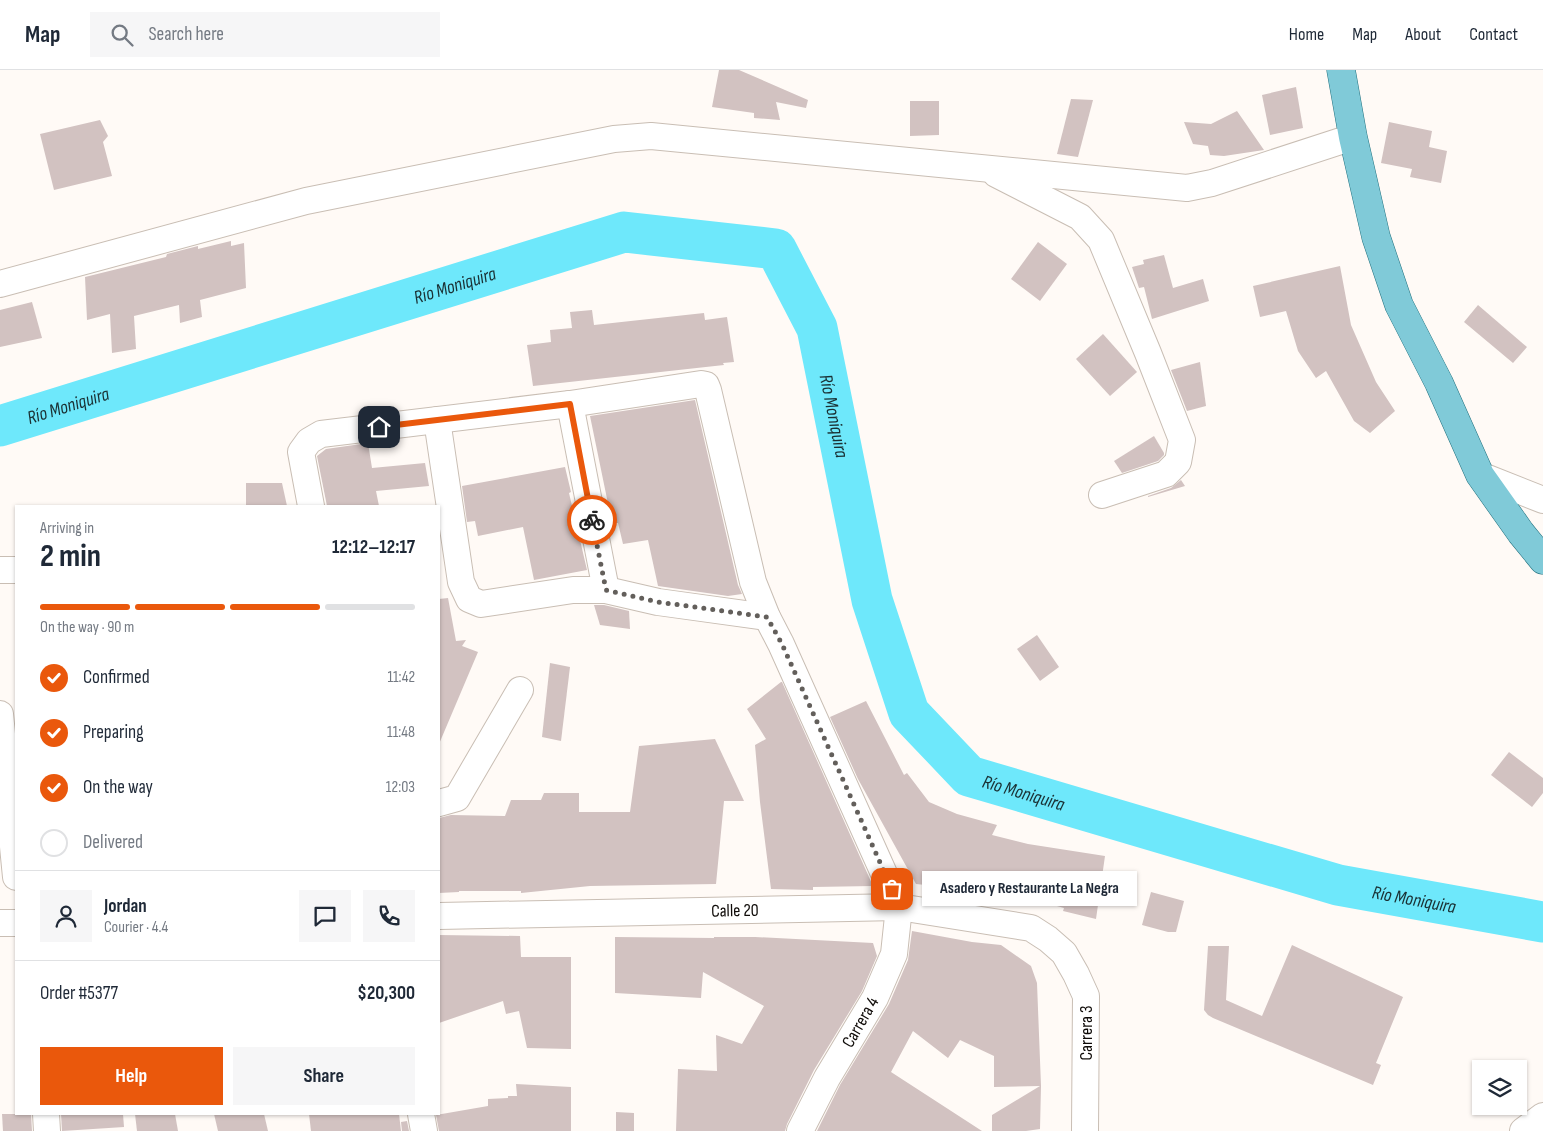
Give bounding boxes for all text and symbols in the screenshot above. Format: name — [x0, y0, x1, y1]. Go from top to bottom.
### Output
search box — [90, 12, 440, 57]
text: Map — [25, 20, 60, 49]
icon: search — [108, 21, 136, 49]
text: Search here — [148, 23, 224, 46]
text: Home — [1289, 24, 1324, 45]
text: Map — [1352, 24, 1377, 45]
text: About — [1405, 24, 1441, 45]
text: Contact — [1469, 24, 1518, 45]
water label: Río Moniquira — [411, 262, 499, 310]
water label: Río Moniquira — [814, 372, 853, 460]
water label: Río Moniquira — [24, 383, 112, 430]
pin — [358, 406, 400, 448]
icon: home — [365, 413, 393, 441]
courier — [567, 495, 617, 545]
icon: bike — [578, 506, 606, 534]
text: Arriving in — [40, 519, 94, 538]
text: 12:12–12:17 — [332, 536, 415, 559]
text: 2 min — [40, 537, 101, 576]
text: On the way · 90 m — [40, 618, 134, 637]
icon: check — [40, 664, 68, 692]
text: Confirmed — [83, 666, 150, 689]
text: 11:42 — [387, 668, 415, 687]
icon: check — [40, 719, 68, 747]
text: Preparing — [83, 721, 144, 744]
text: 11:48 — [387, 723, 415, 742]
water label: Río Moniquira — [979, 771, 1068, 817]
icon: check — [40, 774, 68, 802]
text: On the way — [83, 776, 153, 799]
text: 12:03 — [386, 778, 415, 797]
text: Delivered — [83, 831, 143, 854]
pin — [871, 868, 913, 910]
callout: Asadero y Restaurante La Negra — [922, 872, 1137, 906]
icon: bag — [878, 875, 906, 903]
text: Asadero y Restaurante La Negra — [940, 879, 1119, 898]
water label: Río Moniquira — [1370, 881, 1458, 919]
button: person — [40, 890, 92, 942]
button: chat — [299, 890, 351, 942]
button: phone — [363, 890, 415, 942]
text: Jordan — [104, 895, 147, 918]
street label: Calle 20 — [711, 900, 759, 922]
text: Courier · 4.4 — [104, 918, 168, 937]
text: Order #5377 — [40, 982, 118, 1005]
text: $20,300 — [357, 982, 415, 1005]
street label: Carrera 4 — [838, 993, 883, 1051]
street label: Carrera 3 — [1076, 1006, 1097, 1060]
button: Help — [40, 1047, 223, 1105]
button: Share — [233, 1047, 415, 1105]
map controls — [1472, 1060, 1527, 1115]
button: layers — [1472, 1060, 1527, 1115]

